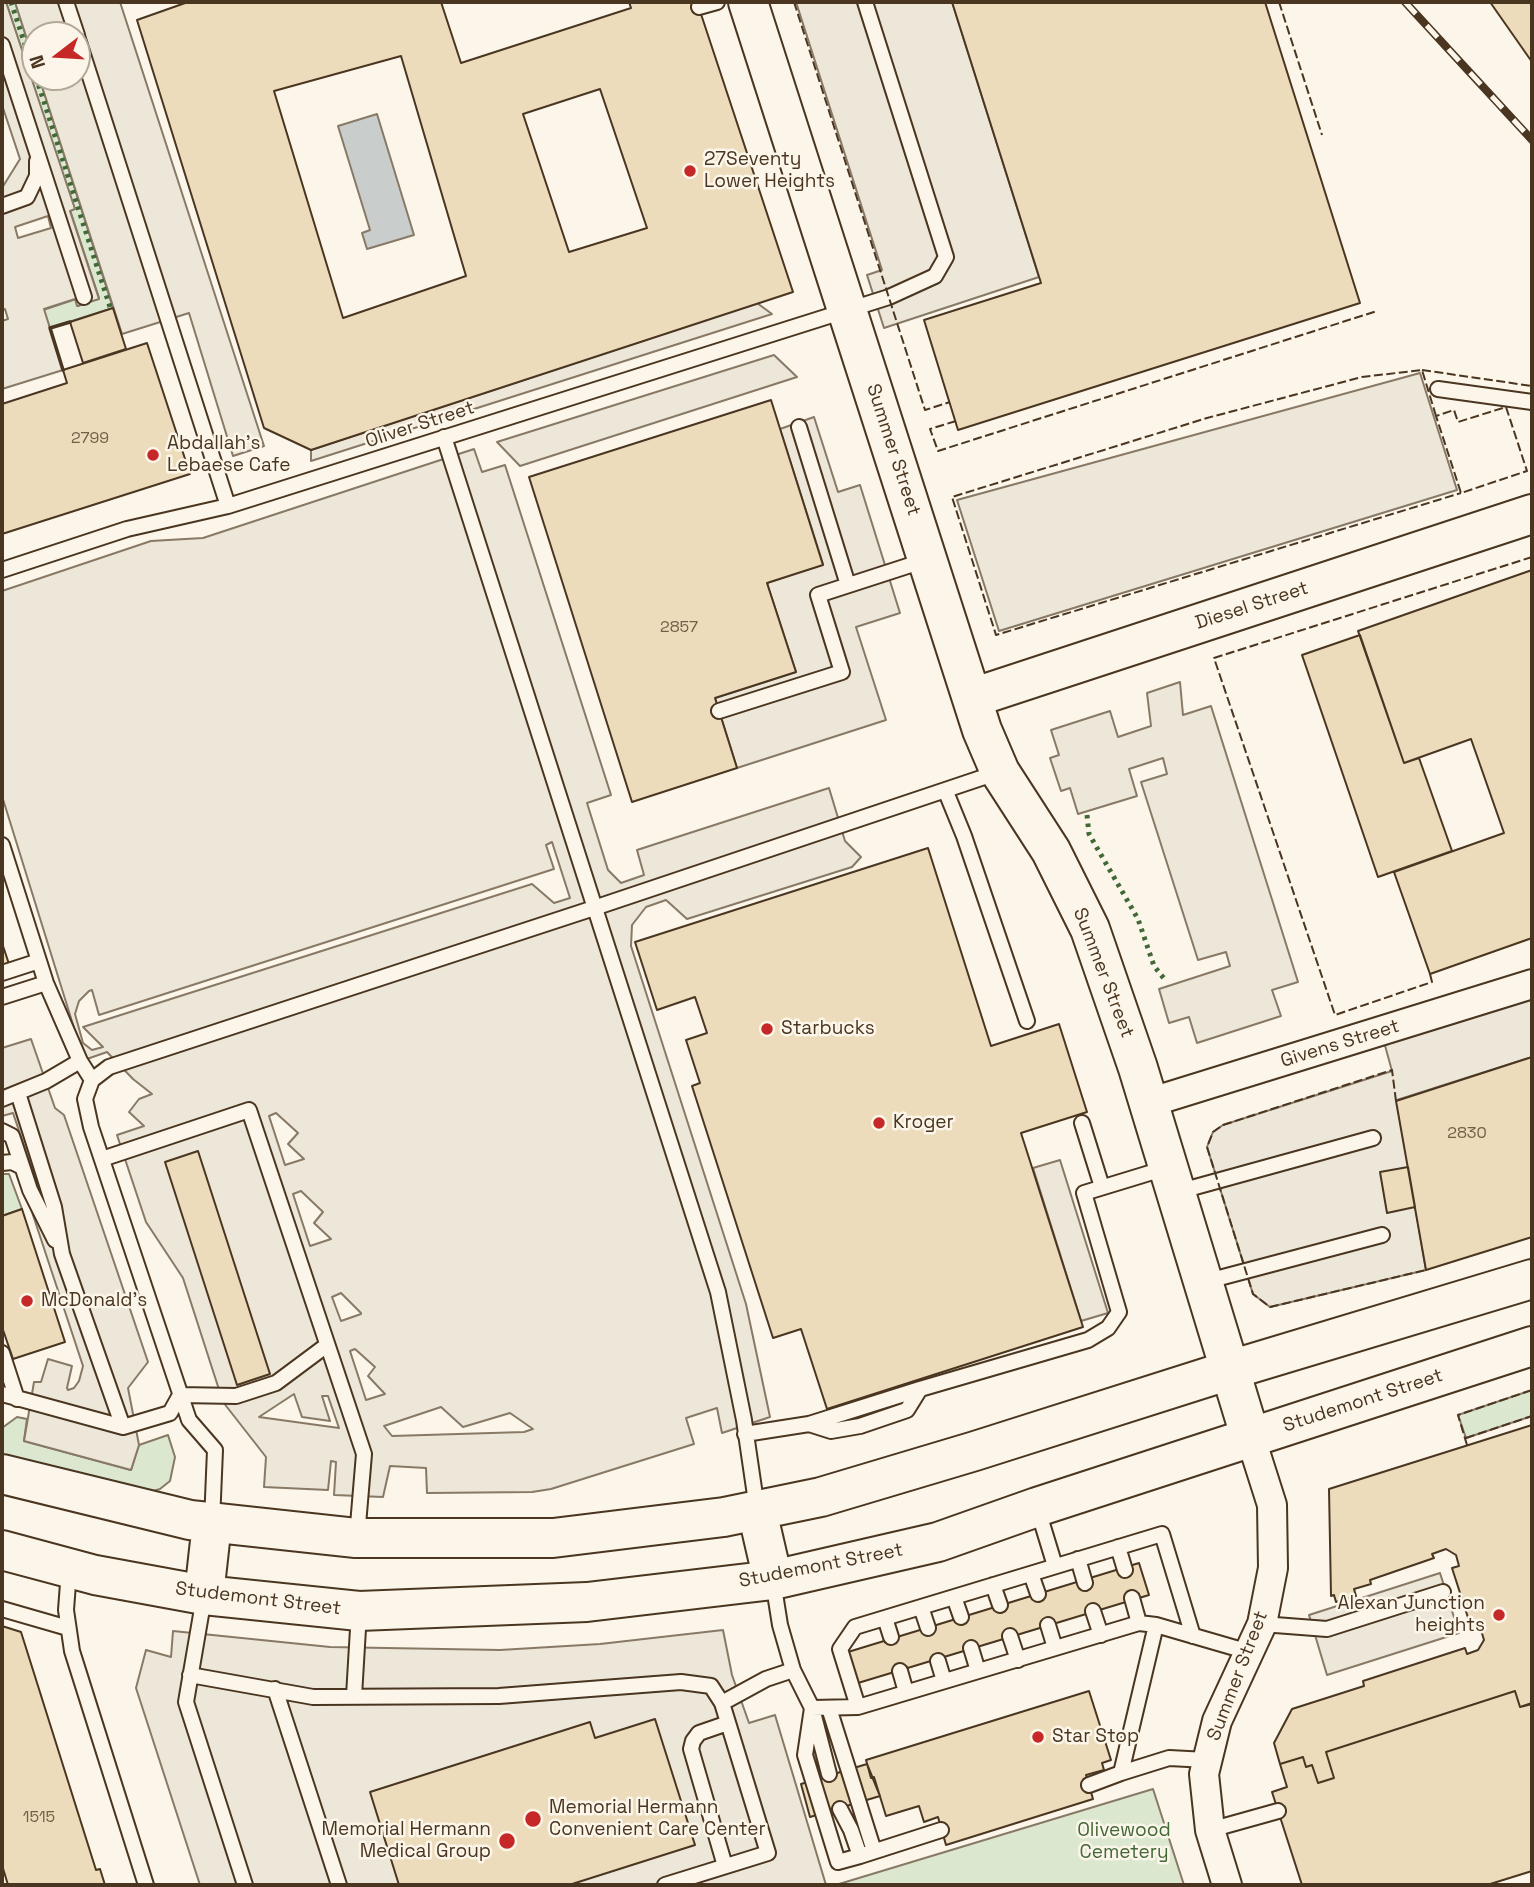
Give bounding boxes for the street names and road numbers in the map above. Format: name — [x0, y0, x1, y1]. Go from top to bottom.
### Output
street label: Summer Street — [861, 381, 925, 519]
street label: Oliver Street — [363, 397, 477, 453]
street label: Diesel Street — [1193, 577, 1311, 635]
street label: Summer Street — [1068, 905, 1138, 1041]
street label: Givens Street — [1278, 1015, 1402, 1073]
street label: Studemont Street — [1280, 1364, 1446, 1438]
street label: Studemont Street — [737, 1539, 905, 1593]
street label: Studemont Street — [174, 1578, 342, 1620]
street label: Summer Street — [1203, 1608, 1273, 1744]

